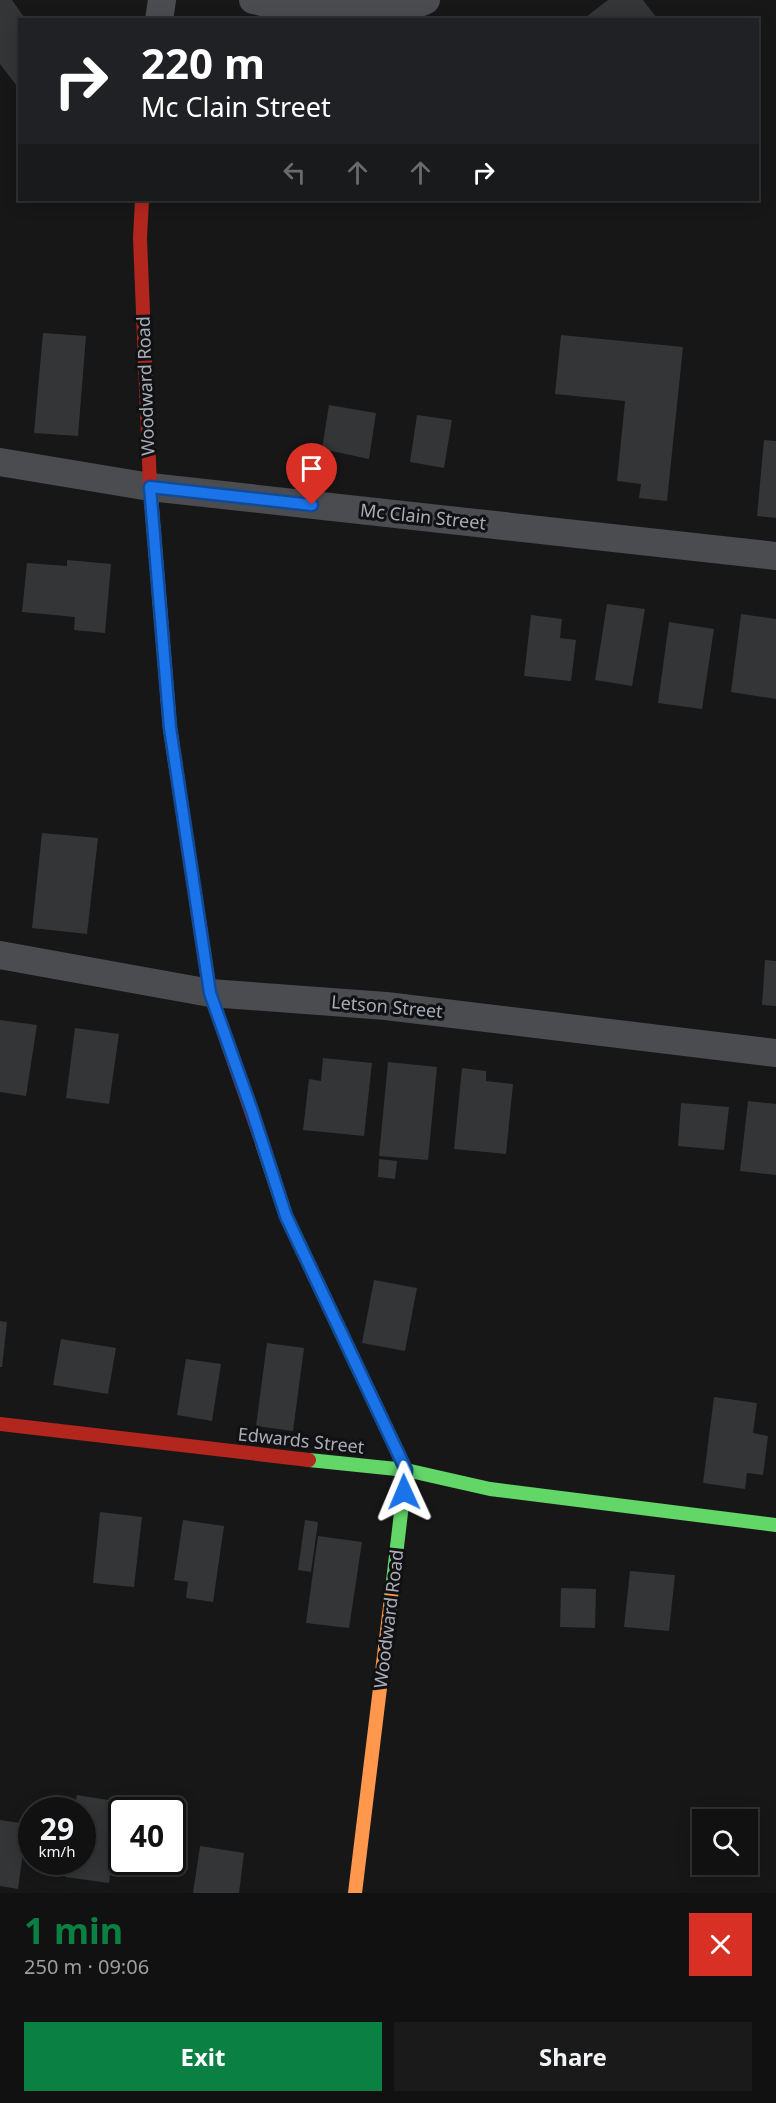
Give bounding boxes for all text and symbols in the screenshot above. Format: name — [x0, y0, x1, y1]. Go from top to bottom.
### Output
text: 220 m — [141, 34, 265, 91]
icon: right — [42, 42, 120, 120]
text: Mc Clain Street — [141, 88, 331, 125]
icon: left — [278, 156, 311, 189]
icon: ahead — [341, 156, 374, 189]
icon: ahead — [404, 156, 437, 189]
icon: right — [467, 156, 500, 189]
street label: Woodward Road — [131, 316, 159, 456]
pin — [286, 443, 337, 505]
icon: arrive — [295, 452, 328, 485]
street label: Mc Clain Street — [359, 497, 488, 535]
street label: Letson Street — [330, 989, 444, 1023]
street label: Edwards Street — [237, 1421, 366, 1459]
position arrow — [372, 1460, 436, 1524]
street label: Woodward Road — [368, 1548, 408, 1690]
speed limit sign: 40 — [108, 1797, 186, 1875]
text: 29 — [40, 1808, 74, 1849]
map controls — [692, 1809, 758, 1875]
button: search — [692, 1809, 758, 1875]
text: km/h — [39, 1841, 75, 1861]
text: 1 min — [24, 1906, 123, 1955]
button: close — [689, 1913, 752, 1976]
text: 250 m · 09:06 — [24, 1953, 149, 1980]
button: Exit — [24, 2022, 382, 2091]
button: Share — [394, 2022, 752, 2091]

